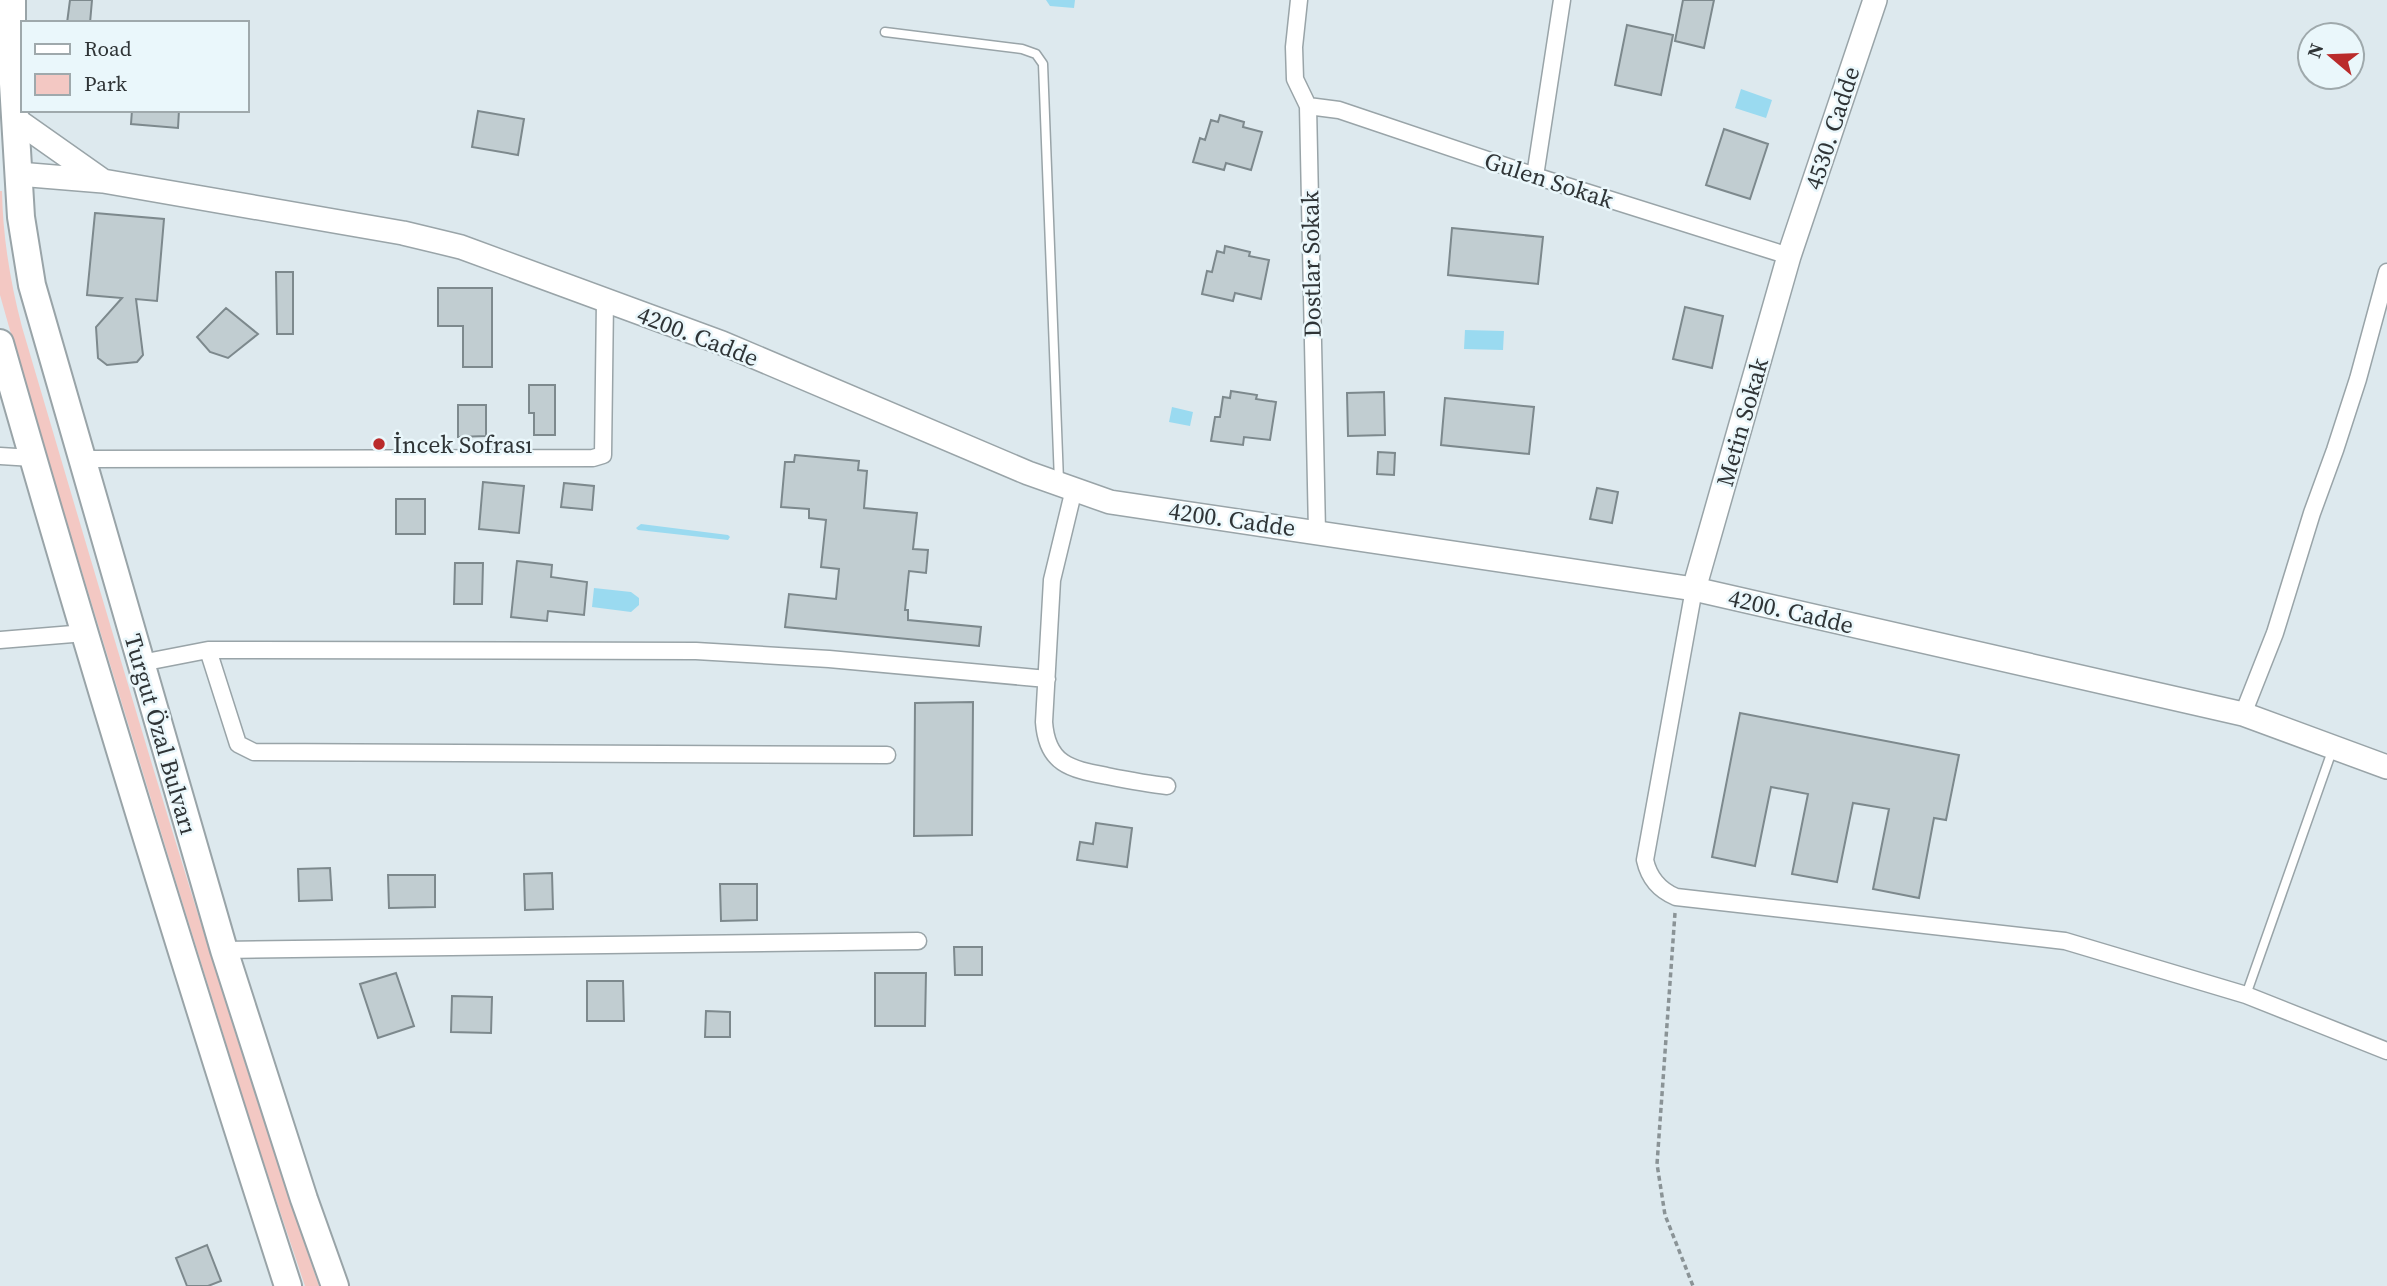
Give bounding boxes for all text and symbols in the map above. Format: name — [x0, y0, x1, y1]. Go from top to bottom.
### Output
legend — [21, 21, 248, 112]
north arrow — [2296, 21, 2366, 91]
text: Road — [84, 34, 132, 63]
text: N — [2300, 40, 2330, 61]
street label: 4530. Cadde — [1797, 62, 1867, 194]
text: Park — [84, 69, 128, 98]
street label: Gulen Sokak — [1480, 144, 1618, 217]
street label: Dostlar Sokak — [1293, 189, 1329, 338]
street label: 4200. Cadde — [633, 298, 763, 374]
street label: Metin Sokak — [1708, 353, 1776, 490]
place label: İncek Sofrası — [393, 428, 533, 461]
marker: İncek Sofrası — [371, 436, 387, 452]
street label: 4200. Cadde — [1167, 494, 1297, 544]
street label: 4200. Cadde — [1725, 581, 1857, 641]
street label: Turgut Özal Bulvarı — [117, 630, 205, 838]

